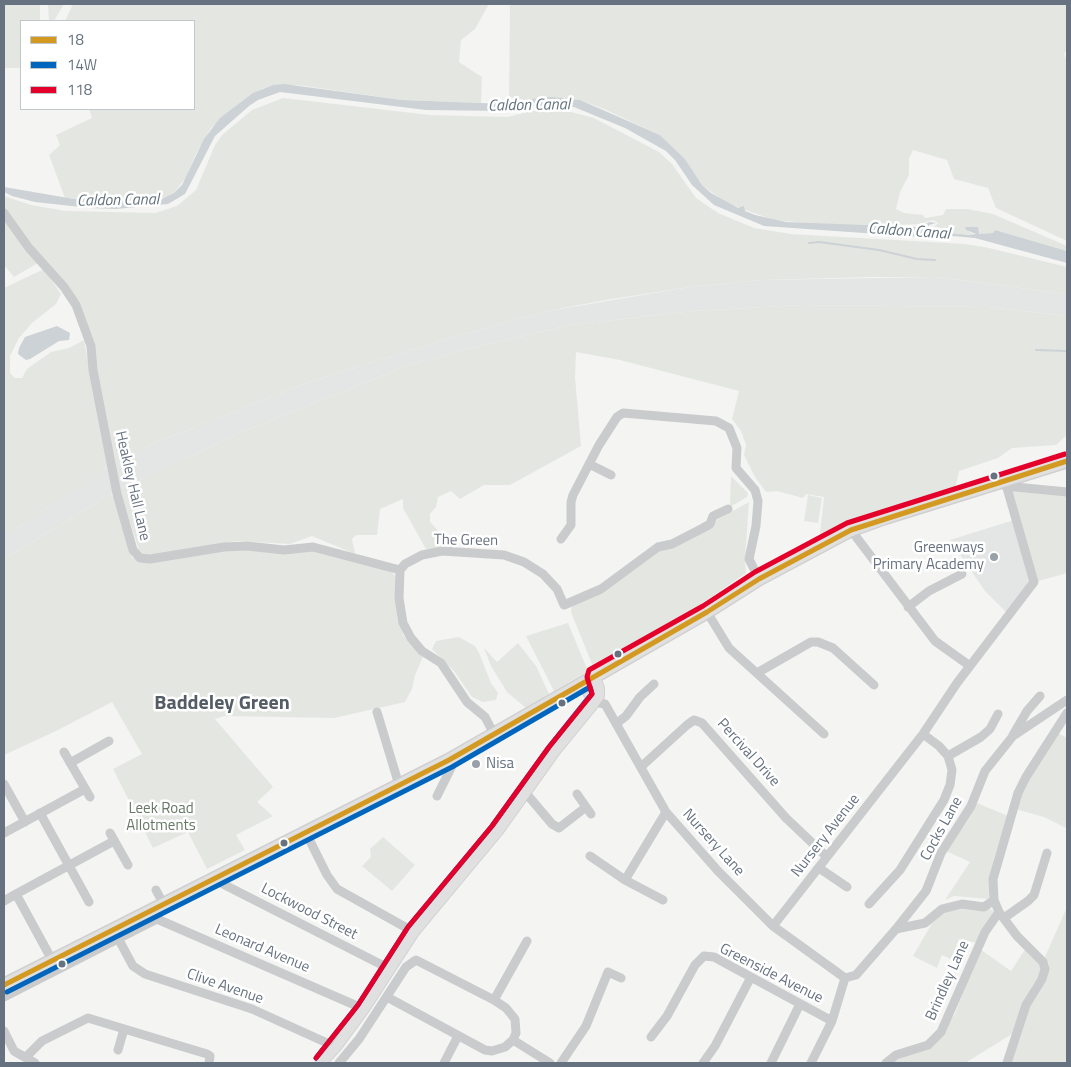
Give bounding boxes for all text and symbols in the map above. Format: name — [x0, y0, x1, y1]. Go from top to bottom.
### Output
legend — [20, 20, 195, 110]
text: 18 — [67, 28, 84, 51]
text: 14W — [67, 53, 97, 76]
text: 118 — [67, 78, 92, 101]
water label: Caldon Canal — [488, 96, 570, 116]
water label: Caldon Canal — [77, 191, 159, 211]
water label: Caldon Canal — [867, 220, 951, 244]
street label: Heakley Hall Lane — [111, 429, 153, 543]
unlabelled marker — [989, 471, 999, 481]
street label: The Green — [434, 531, 498, 551]
place label: Greenways Primary Academy — [873, 539, 984, 574]
marker: Greenways Primary Academy — [988, 551, 1000, 563]
unlabelled marker — [613, 649, 623, 659]
district label: Baddeley Green — [154, 692, 290, 716]
unlabelled marker — [557, 698, 567, 708]
street label: Percival Drive — [713, 715, 783, 791]
place label: Nisa — [486, 755, 514, 773]
marker: Nisa — [470, 758, 482, 770]
street label: Nursery Avenue — [788, 791, 864, 881]
street label: Cocks Lane — [917, 794, 967, 864]
park label: Leek Road Allotments — [126, 800, 196, 835]
street label: Nursery Lane — [678, 806, 748, 880]
unlabelled marker — [279, 838, 289, 848]
street label: Lockwood Street — [258, 880, 360, 944]
street label: Leonard Avenue — [212, 921, 312, 977]
street label: Brindley Lane — [922, 938, 974, 1024]
street label: Greenside Avenue — [716, 940, 826, 1008]
unlabelled marker — [57, 959, 67, 969]
street label: Clive Avenue — [184, 966, 266, 1008]

